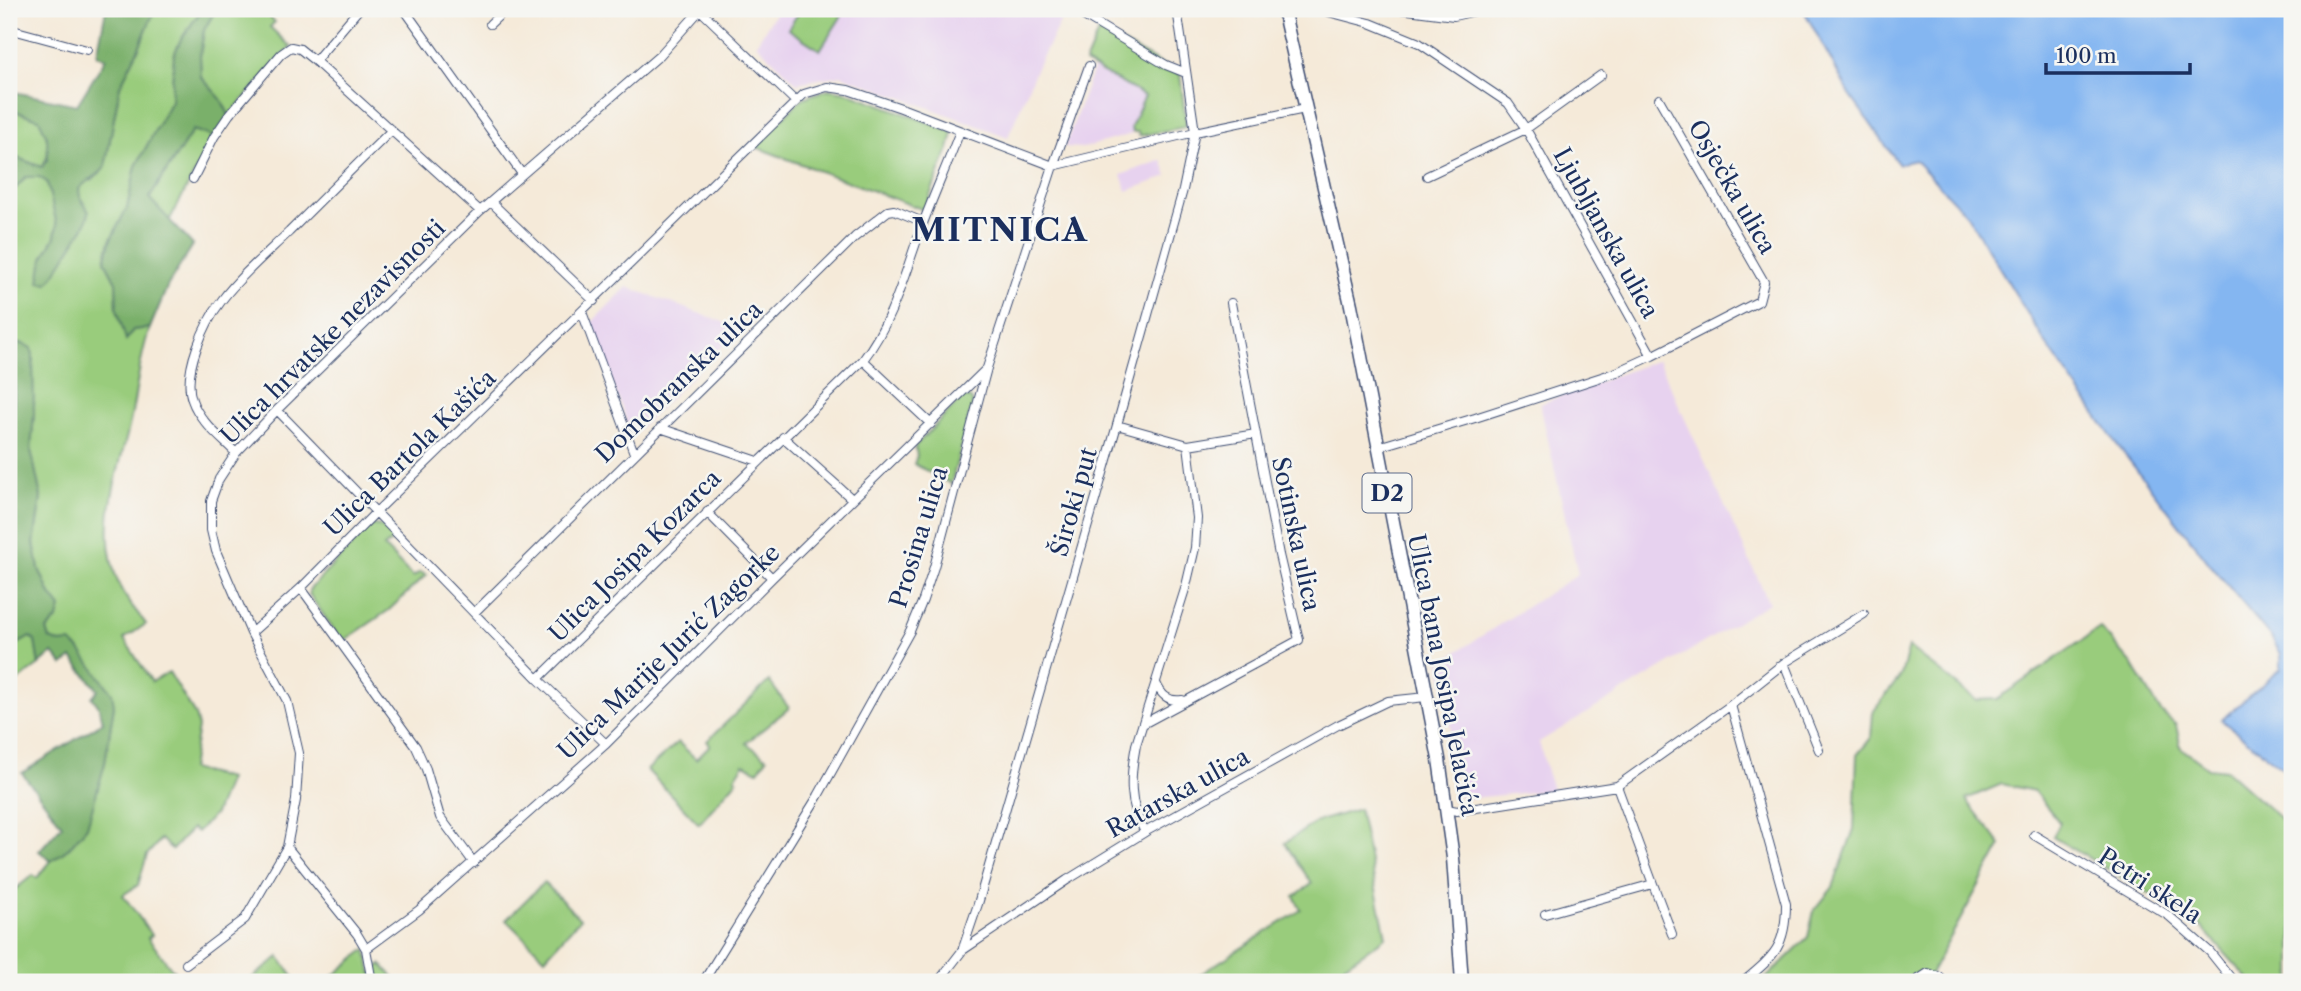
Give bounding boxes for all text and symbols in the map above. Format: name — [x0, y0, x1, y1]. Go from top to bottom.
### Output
scale bar — [2046, 32, 2189, 76]
text: 100 m — [2056, 43, 2117, 68]
street label: Osječka ulica — [1682, 114, 1783, 259]
street label: Ljubljanska ulica — [1548, 142, 1665, 323]
district label: MITNICA — [911, 210, 1089, 249]
street label: Ulica hrvatske nezavisnosti — [214, 213, 451, 450]
street label: Domobranska ulica — [589, 294, 768, 469]
street label: Ulica Bartola Kašića — [318, 363, 502, 542]
street label: Široki put — [1043, 443, 1103, 560]
street label: Sotinska ulica — [1266, 454, 1327, 614]
street label: Prosina ulica — [883, 462, 954, 611]
street label: Ulica Josipa Kozarca — [543, 463, 727, 648]
road number: D2 — [1362, 474, 1412, 512]
street label: Ulica bana Josipa Jelačića — [1402, 531, 1485, 819]
street label: Ulica Marije Jurić Zagorke — [552, 538, 786, 765]
street label: Ratarska ulica — [1101, 741, 1254, 844]
street label: Petri skela — [2093, 841, 2208, 930]

